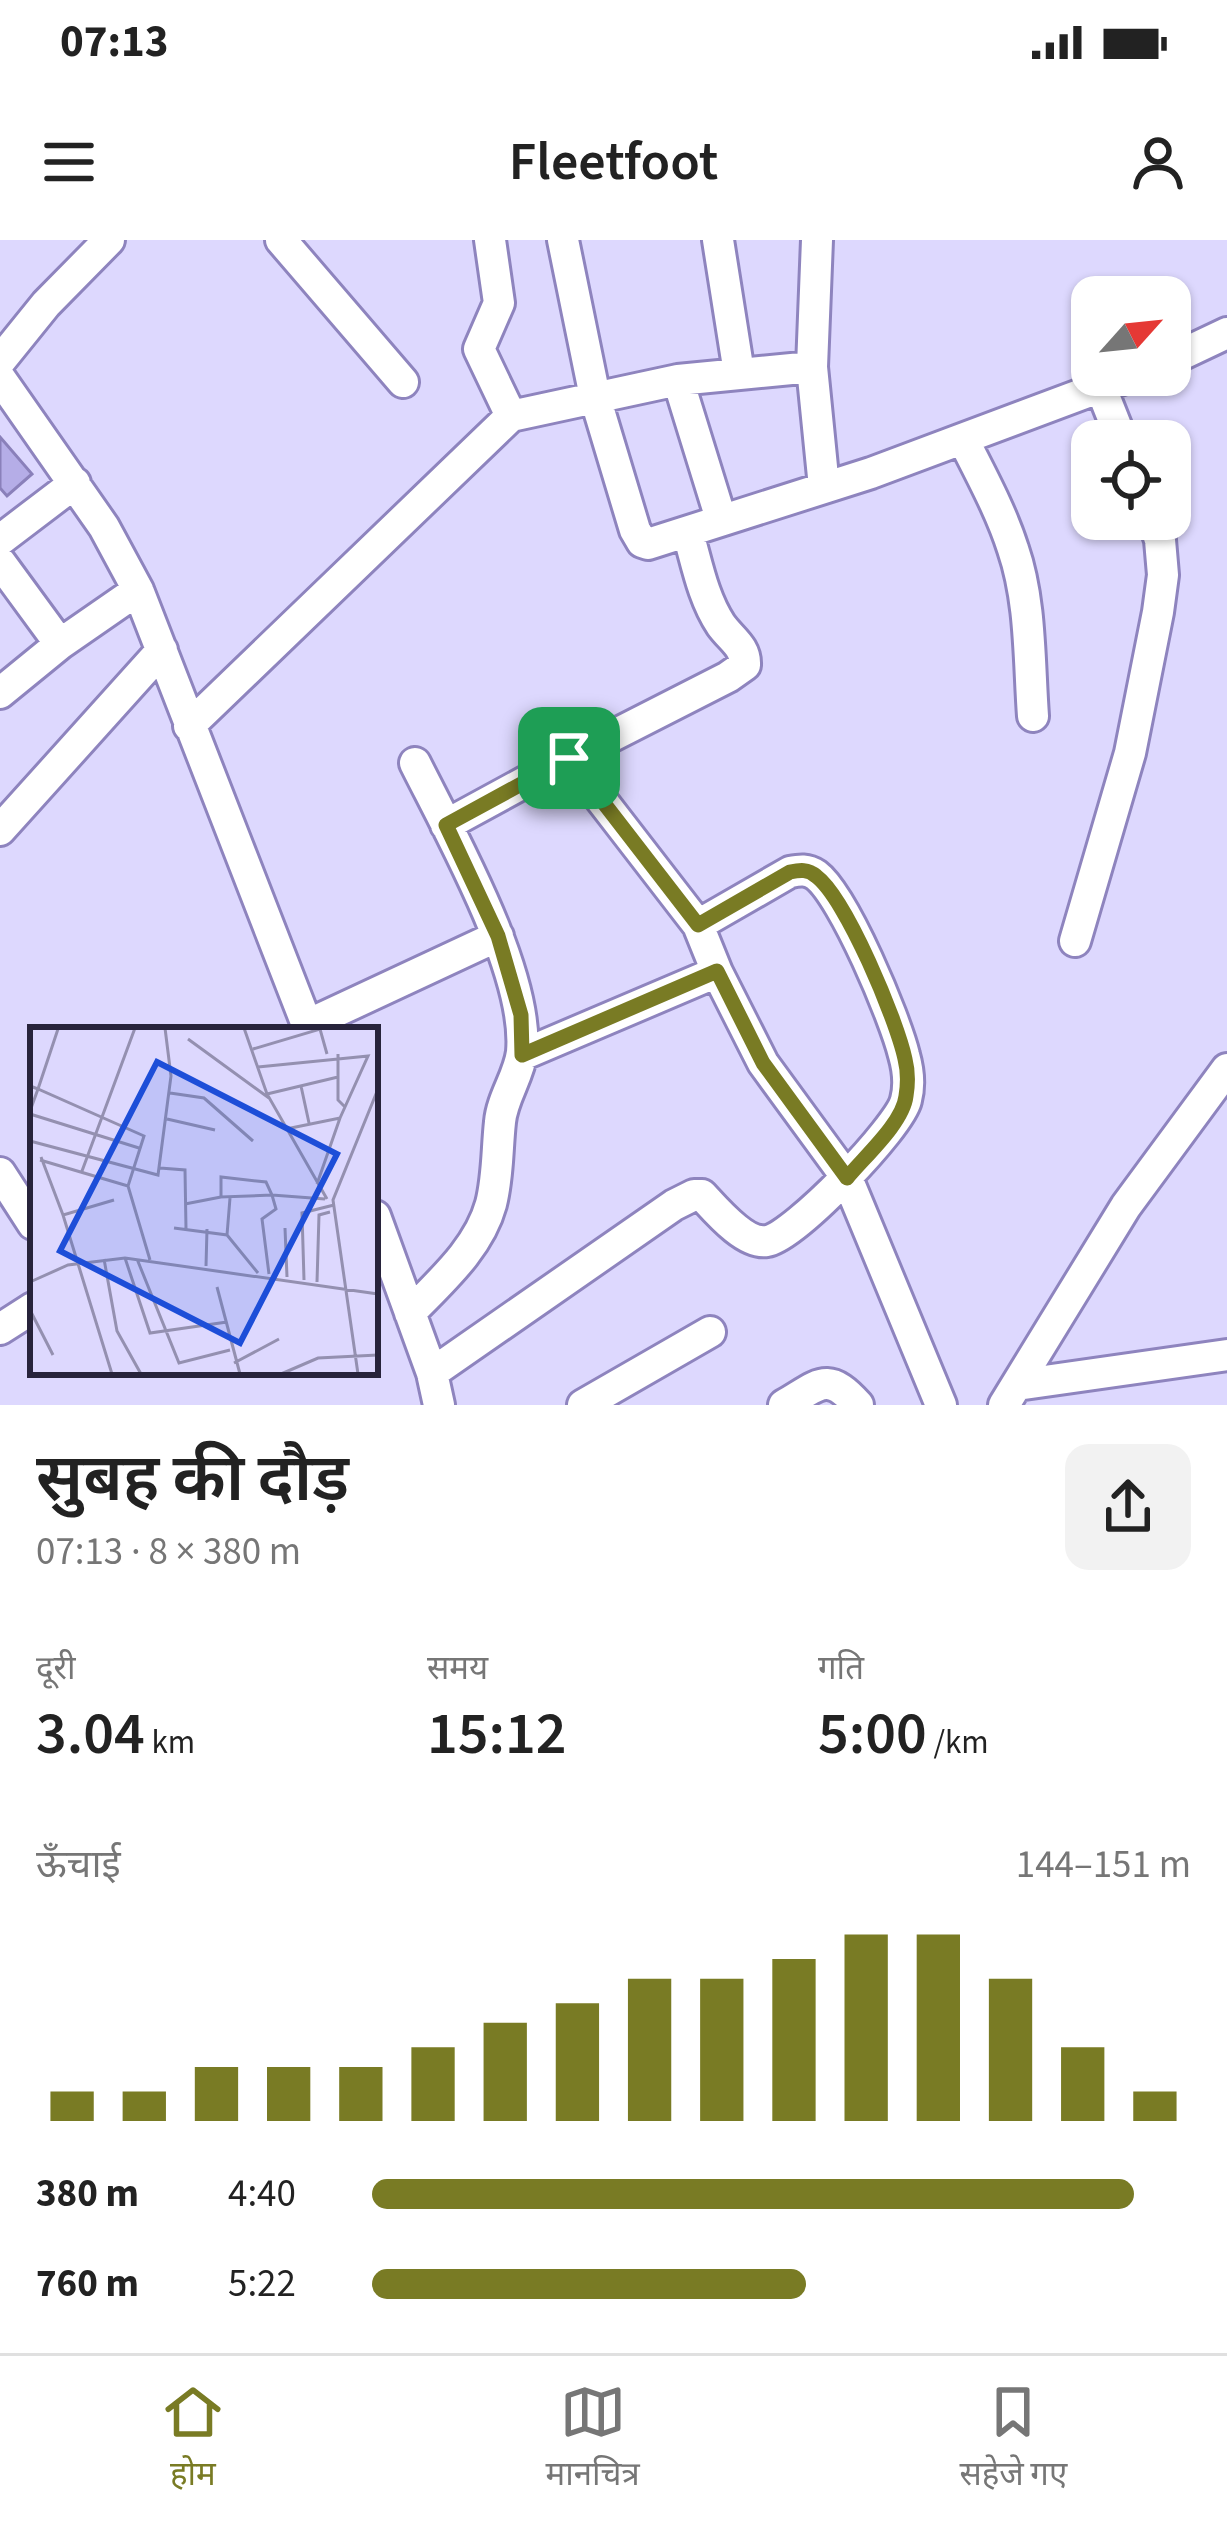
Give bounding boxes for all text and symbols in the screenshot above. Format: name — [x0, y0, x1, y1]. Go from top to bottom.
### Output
text: 07:13 — [60, 10, 169, 74]
text: Fleetfoot — [509, 124, 718, 201]
icon: menu — [36, 129, 102, 195]
icon: person — [1125, 129, 1191, 195]
north arrow — [1071, 276, 1191, 396]
map controls — [1071, 276, 1191, 540]
button: locate — [1071, 420, 1191, 540]
pin — [518, 707, 620, 809]
icon: arrive — [536, 725, 602, 791]
inset map — [30, 1027, 378, 1375]
text: सुबह की दौड़ — [36, 1432, 349, 1526]
button: share — [1065, 1444, 1191, 1570]
text: 07:13 · 8 × 380 m — [36, 1524, 301, 1580]
text: दूरी — [36, 1645, 76, 1692]
text: समय — [427, 1645, 488, 1692]
text: गति — [818, 1645, 864, 1692]
text: 3.04 — [36, 1692, 145, 1777]
text: 15:12 — [427, 1692, 567, 1777]
text: 5:00 — [818, 1692, 927, 1777]
text: km — [145, 1719, 195, 1766]
text: /km — [927, 1719, 989, 1766]
text: ऊँचाई — [36, 1837, 121, 1893]
text: 144–151 m — [1016, 1837, 1191, 1893]
text: 380 m — [36, 2166, 139, 2222]
text: 4:40 — [228, 2166, 296, 2222]
text: 760 m — [36, 2256, 139, 2312]
text: 5:22 — [228, 2256, 296, 2312]
tab: होम — [160, 2379, 226, 2498]
tab: मानचित्र — [545, 2379, 640, 2498]
tab: सहेजे गए — [959, 2379, 1067, 2498]

